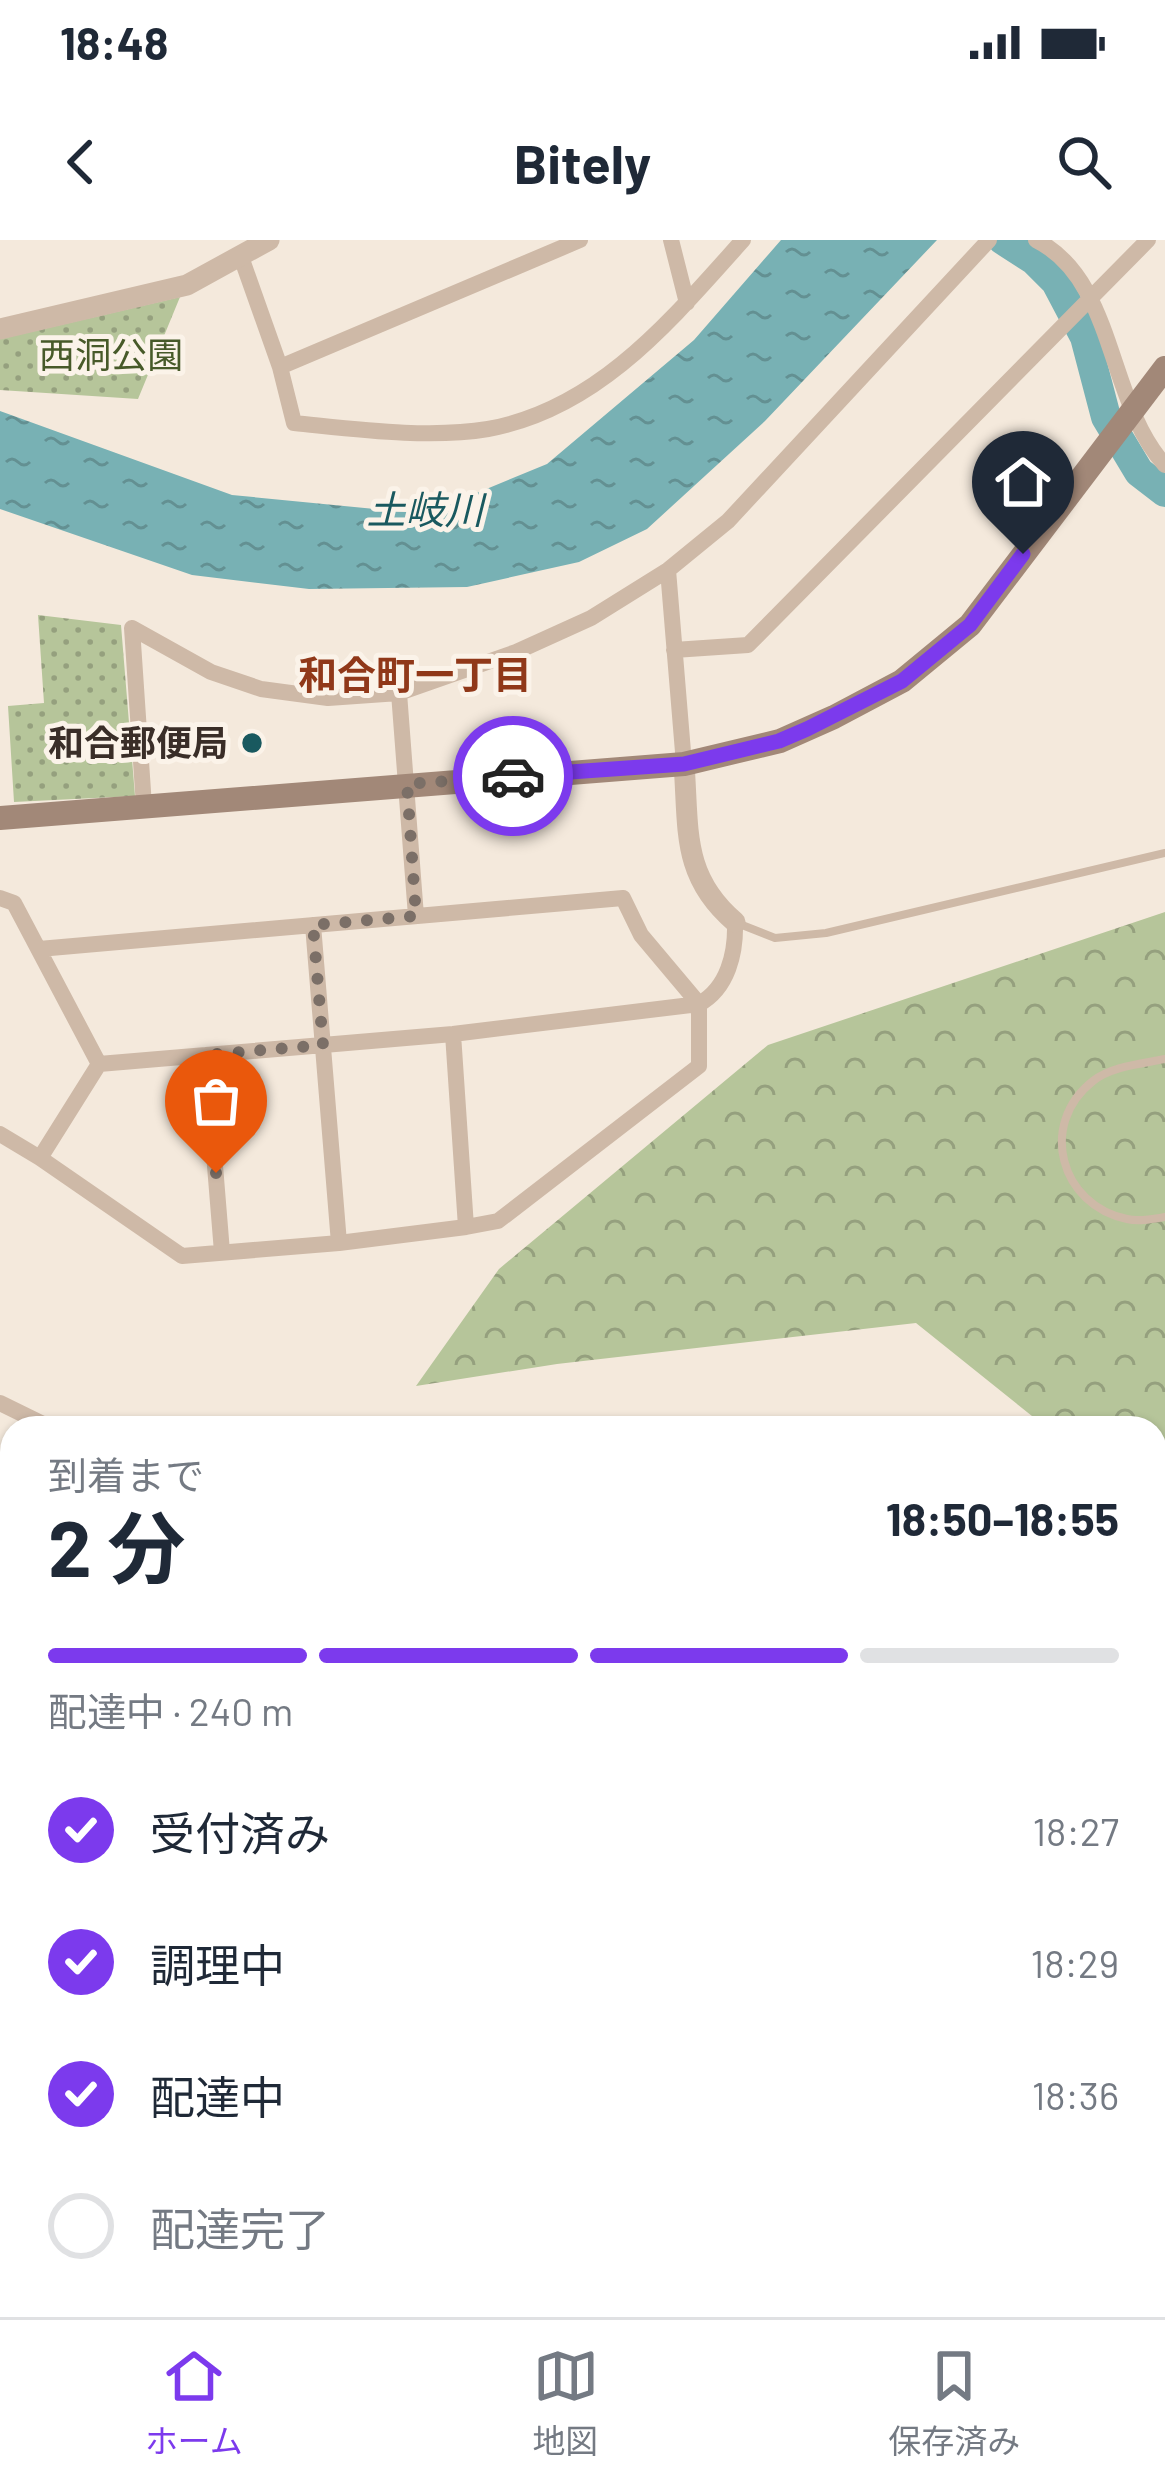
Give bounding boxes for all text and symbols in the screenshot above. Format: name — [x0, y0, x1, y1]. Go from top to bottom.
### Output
text: 18:48 — [60, 15, 168, 69]
icon: back — [48, 129, 114, 195]
icon: search — [1051, 129, 1117, 195]
text: Bitely — [514, 130, 651, 195]
park label: 西洞公園 — [39, 332, 183, 375]
pin — [972, 431, 1074, 554]
icon: home — [990, 449, 1056, 515]
water label: 土岐川 — [366, 485, 487, 532]
district label: 和合町一丁目 — [298, 650, 532, 697]
courier — [453, 716, 573, 836]
place label: 和合郵便局 — [48, 720, 228, 763]
marker: 和合郵便局 — [239, 730, 265, 756]
icon: car — [480, 743, 546, 809]
pin — [165, 1050, 267, 1173]
icon: bag — [183, 1068, 249, 1134]
text: 到着まで — [48, 1451, 204, 1498]
text: 18:50–18:55 — [886, 1491, 1119, 1545]
text: 2 分 — [48, 1499, 185, 1593]
text: 配達中 · 240 m — [48, 1687, 293, 1734]
icon: check — [48, 1797, 114, 1863]
text: 受付済み — [150, 1805, 330, 1859]
text: 18:27 — [1032, 1807, 1119, 1854]
icon: check — [48, 1929, 114, 1995]
text: 調理中 — [150, 1937, 285, 1991]
text: 18:29 — [1031, 1939, 1119, 1986]
icon: check — [48, 2061, 114, 2127]
text: 配達中 — [150, 2069, 285, 2123]
text: 18:36 — [1032, 2071, 1119, 2118]
text: 配達完了 — [150, 2201, 330, 2255]
tab: ホーム — [145, 2343, 243, 2463]
tab: 地図 — [533, 2343, 599, 2463]
tab: 保存済み — [888, 2343, 1020, 2463]

